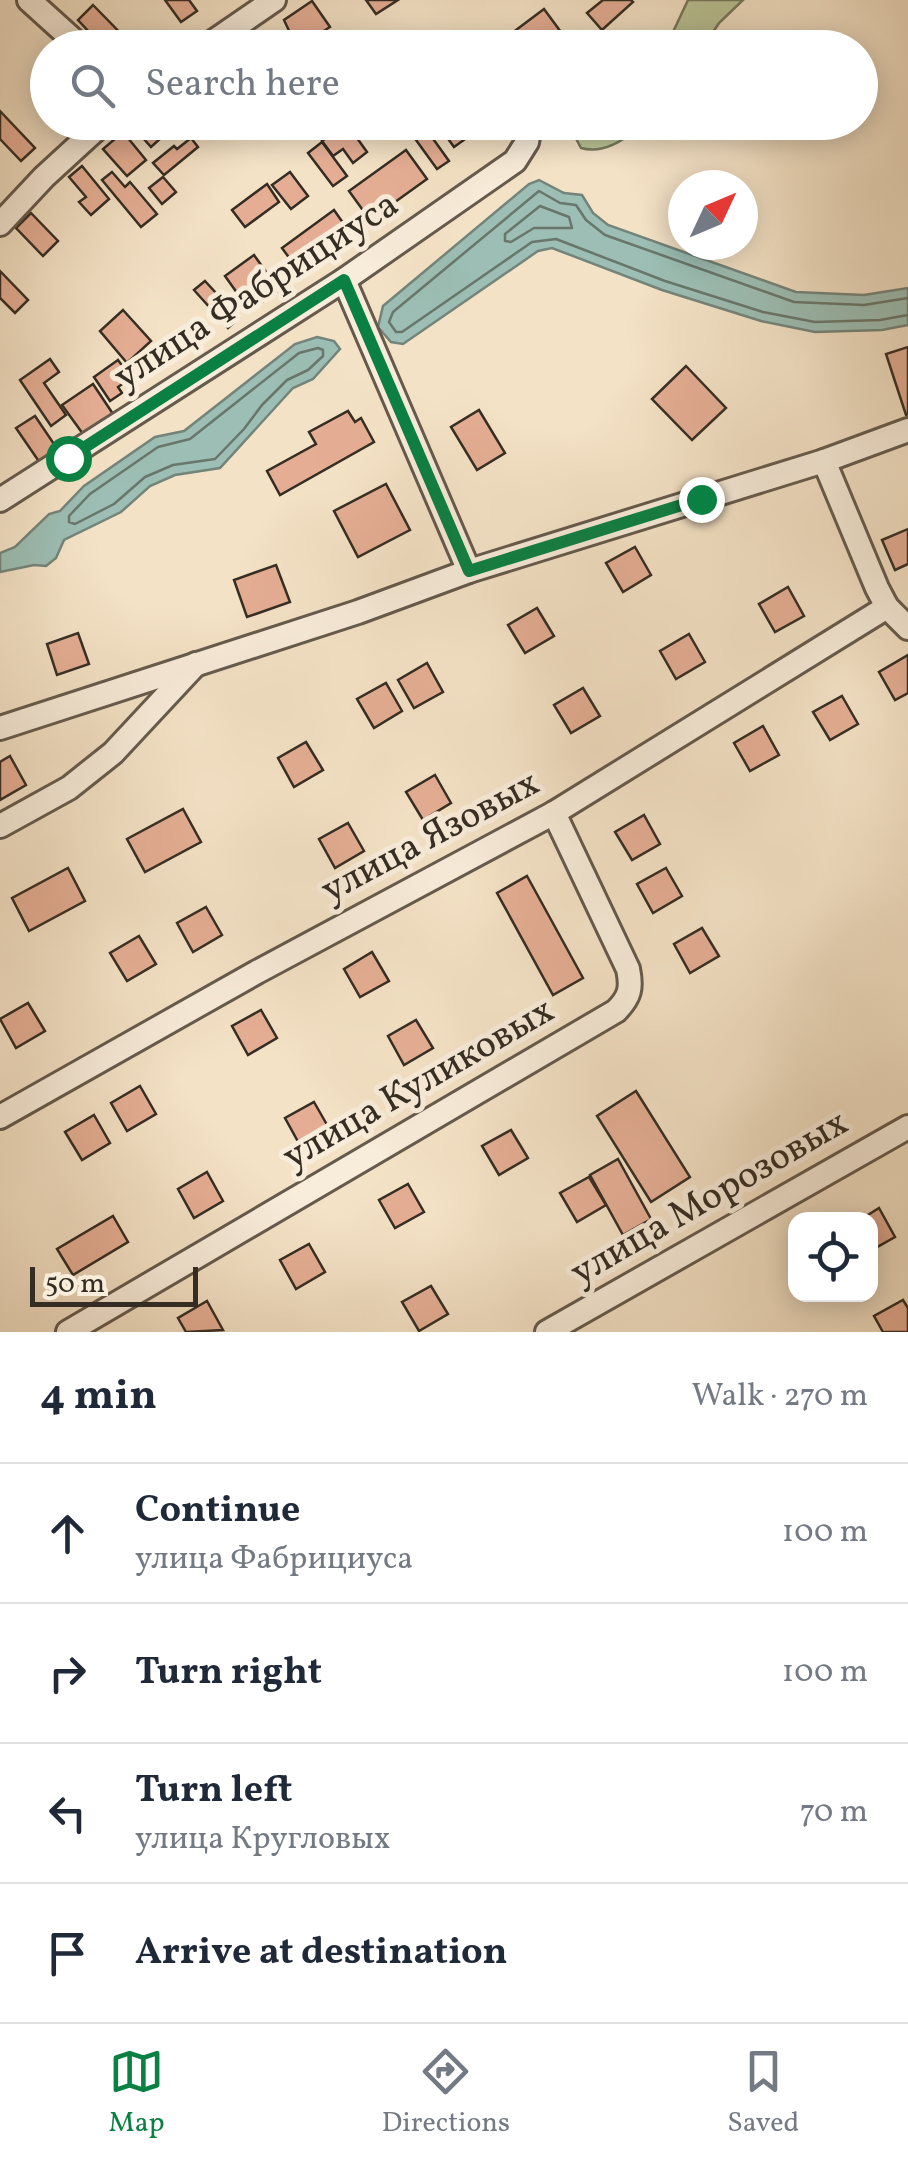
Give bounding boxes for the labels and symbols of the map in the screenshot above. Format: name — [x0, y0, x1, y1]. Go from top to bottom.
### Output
north arrow — [668, 170, 758, 260]
street label: улица Фабрициуса — [104, 180, 410, 404]
route start — [46, 436, 92, 482]
route end — [679, 477, 725, 523]
street label: улица Язовых — [312, 758, 550, 918]
street label: улица Куликовых — [273, 986, 565, 1184]
street label: улица Морозовых — [561, 1098, 859, 1300]
scale bar — [30, 1262, 198, 1306]

